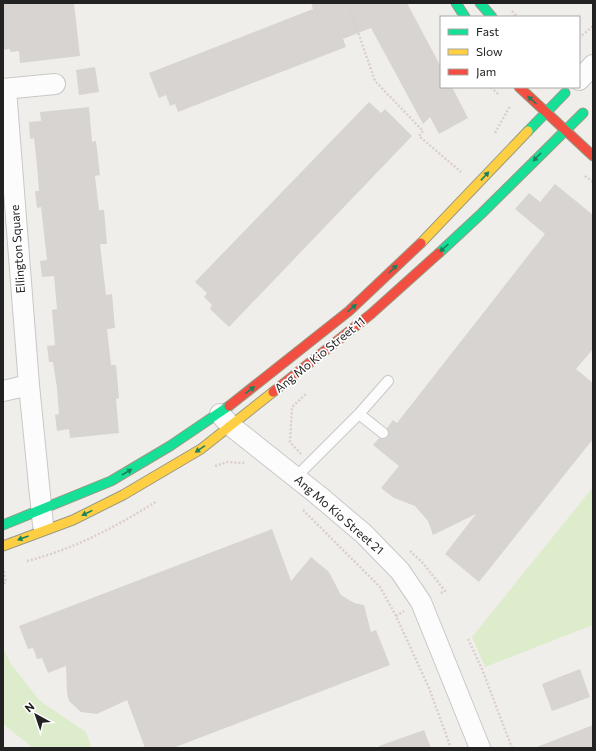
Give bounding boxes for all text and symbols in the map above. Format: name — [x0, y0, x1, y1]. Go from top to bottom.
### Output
legend — [440, 16, 580, 88]
text: Fast — [476, 24, 499, 38]
text: Slow — [476, 44, 503, 58]
text: Jam — [476, 64, 496, 79]
one-way arrow — [527, 95, 538, 104]
one-way arrow — [532, 152, 542, 162]
one-way arrow — [480, 171, 490, 181]
street label: Ellington Square — [7, 204, 27, 294]
one-way arrow — [438, 243, 449, 252]
one-way arrow — [388, 264, 398, 274]
one-way arrow — [346, 304, 357, 313]
street label: Ang Mo Kio Street 11 — [271, 314, 367, 395]
one-way arrow — [245, 385, 256, 394]
one-way arrow — [195, 445, 205, 453]
one-way arrow — [121, 468, 133, 475]
street label: Ang Mo Kio Street 21 — [292, 472, 387, 557]
one-way arrow — [81, 510, 92, 516]
one-way arrow — [17, 536, 29, 542]
north arrow — [16, 695, 56, 735]
text: N — [22, 699, 37, 715]

